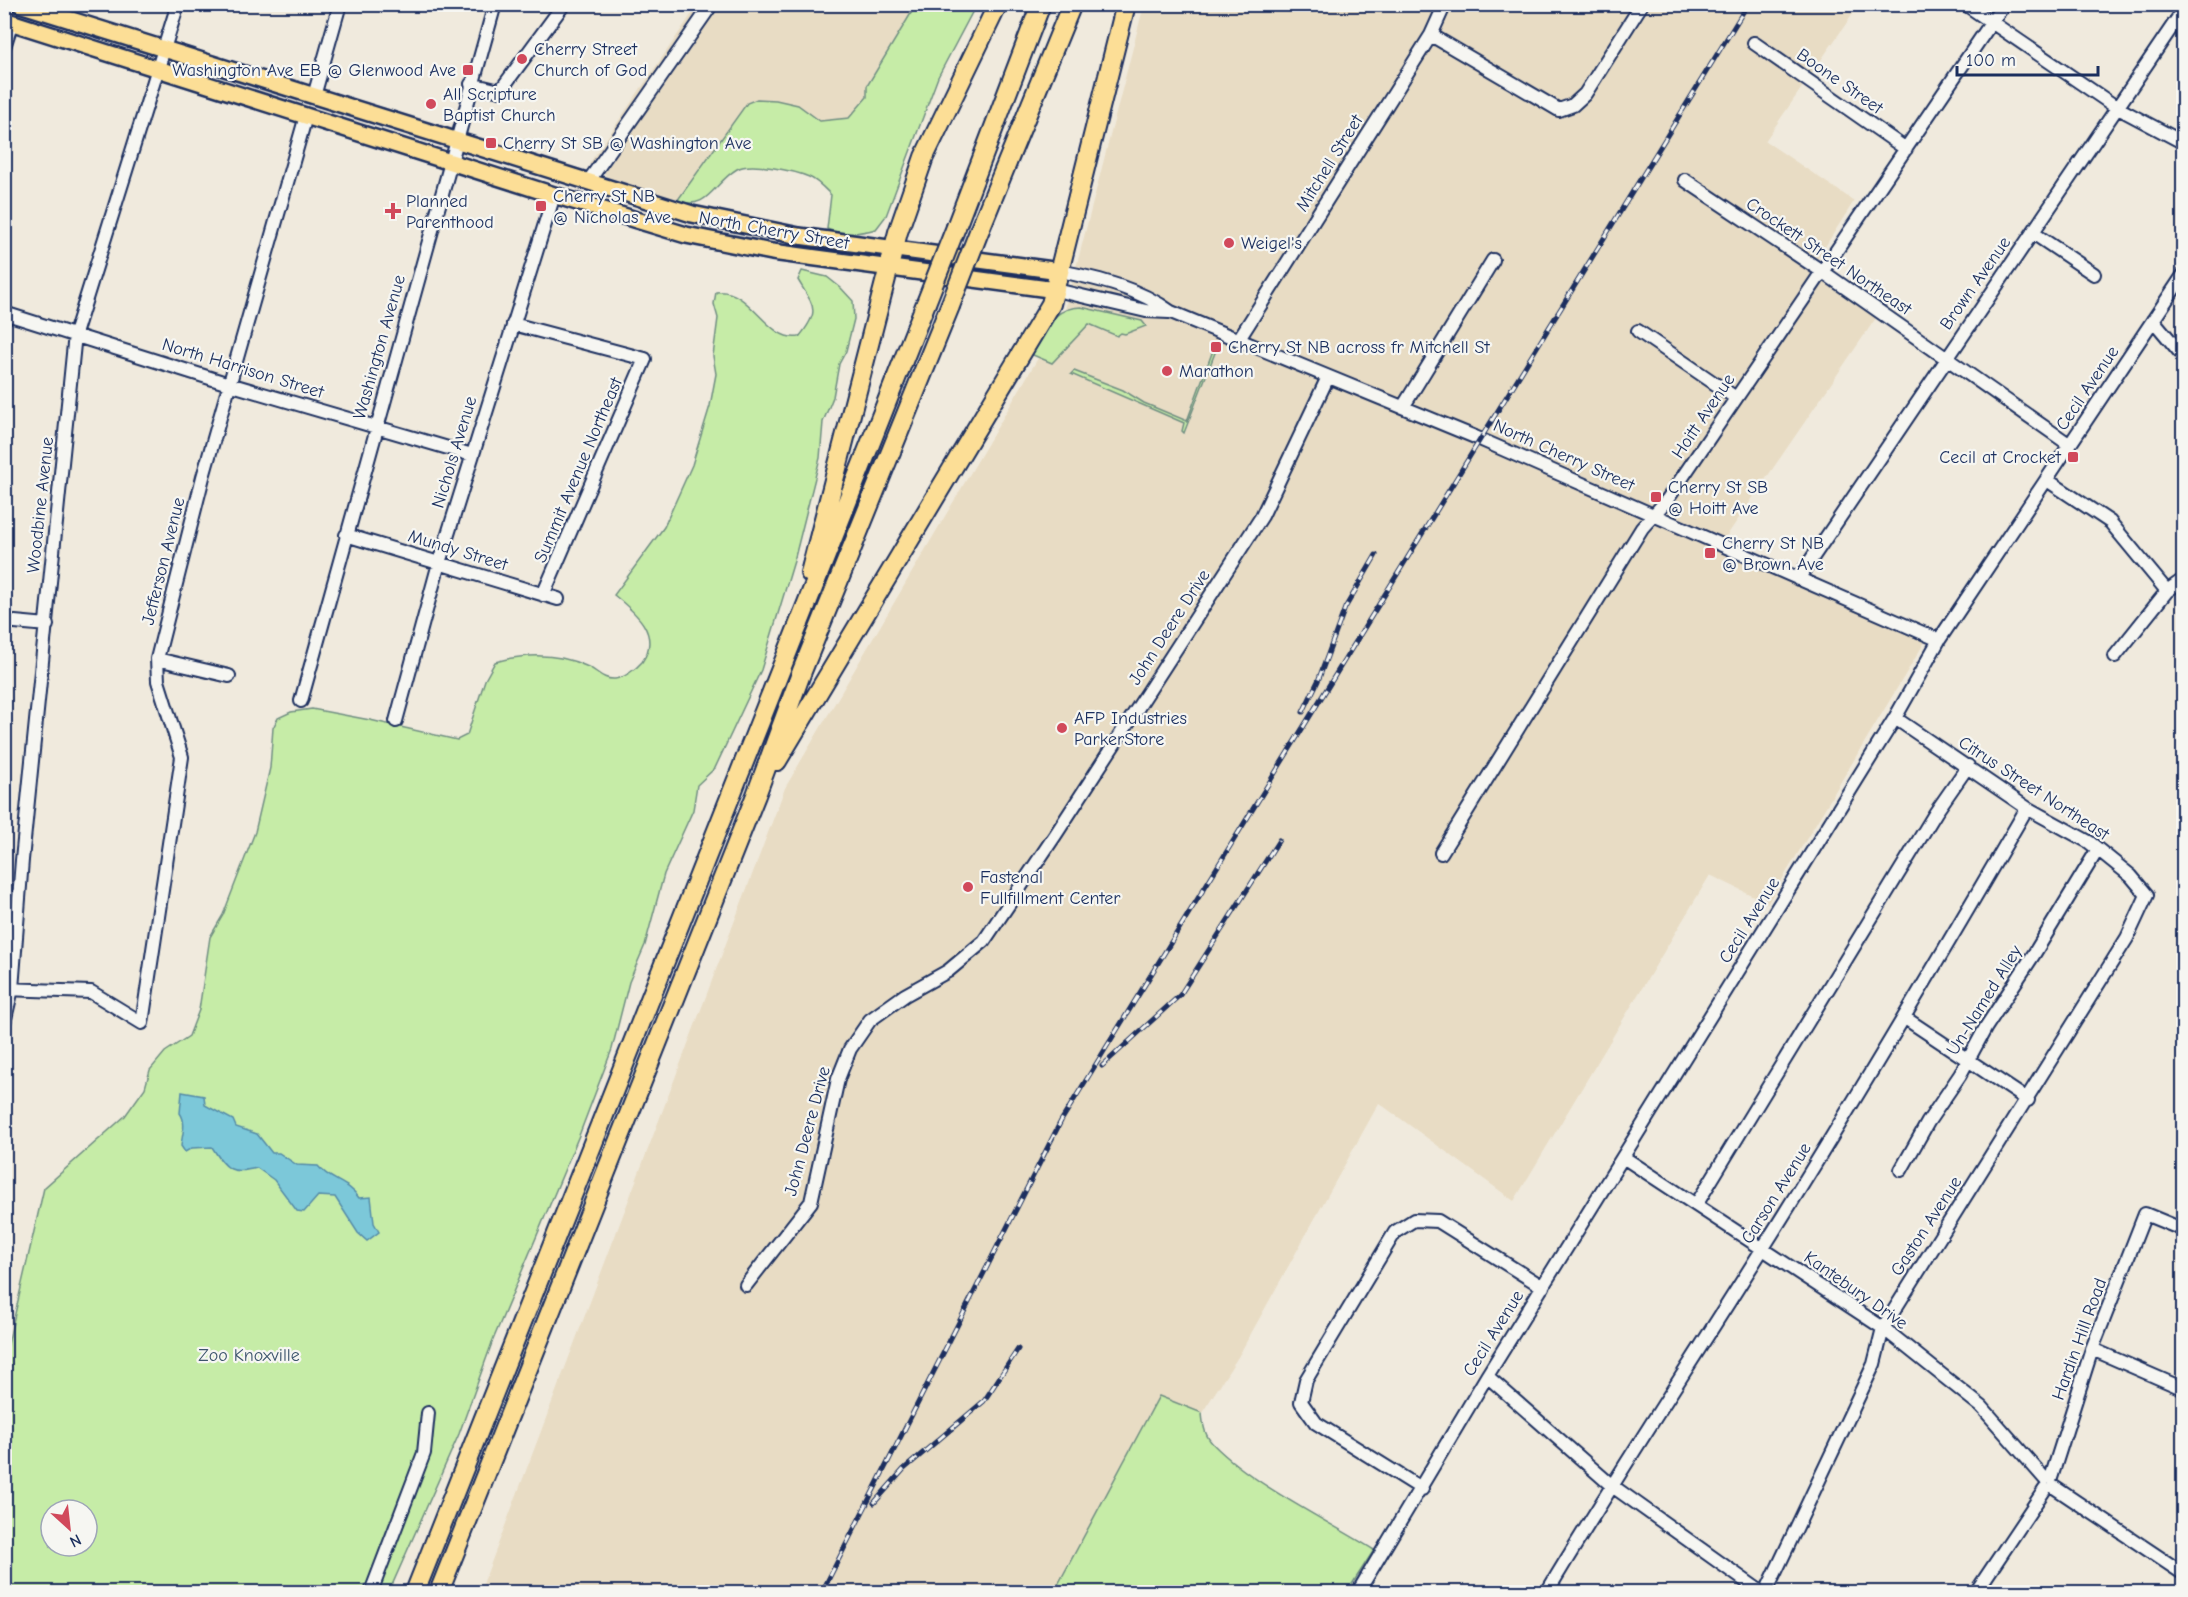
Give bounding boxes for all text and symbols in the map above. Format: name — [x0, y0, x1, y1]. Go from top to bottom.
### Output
place label: Cherry Street Church of God — [534, 39, 647, 81]
scale bar — [1957, 39, 2098, 77]
street label: Boone Street — [1793, 44, 1887, 119]
text: 100 m — [1966, 50, 2016, 71]
marker: Cherry Street Church of God — [515, 52, 529, 66]
place label: Washington Ave EB @ Glenwood Ave — [172, 60, 456, 81]
marker: Washington Ave EB @ Glenwood Ave — [461, 63, 475, 77]
place label: All Scripture Baptist Church — [443, 84, 556, 126]
marker: All Scripture Baptist Church — [424, 97, 438, 111]
street label: Mitchell Street — [1291, 110, 1368, 216]
place label: Cherry St SB @ Washington Ave — [503, 133, 751, 154]
marker: Cherry St SB @ Washington Ave — [484, 136, 498, 150]
place label: Cherry St NB @ Nicholas Ave — [553, 186, 671, 228]
place label: Planned Parenthood — [406, 191, 494, 233]
street label: Crockett Street Northeast — [1742, 193, 1916, 320]
marker: Cherry St NB @ Nicholas Ave — [534, 199, 548, 213]
marker: Planned Parenthood — [384, 202, 402, 220]
street label: North Cherry Street — [697, 207, 852, 254]
place label: Weigel's — [1241, 233, 1302, 254]
street label: Brown Avenue — [1936, 233, 2015, 334]
marker: Weigel's — [1222, 236, 1236, 250]
street label: Washington Avenue — [349, 272, 410, 422]
street label: North Harrison Street — [159, 334, 327, 403]
place label: Cherry St NB across fr Mitchell St — [1228, 337, 1491, 358]
marker: Cherry St NB across fr Mitchell St — [1209, 340, 1223, 354]
street label: Cecil Avenue — [2051, 342, 2123, 435]
place label: Marathon — [1179, 361, 1254, 382]
marker: Marathon — [1160, 364, 1174, 378]
street label: Hoitt Avenue — [1667, 370, 1739, 463]
street label: Summit Avenue Northeast — [530, 374, 627, 566]
street label: Nichols Avenue — [427, 394, 481, 511]
street label: North Cherry Street — [1490, 415, 1638, 496]
street label: Woodbine Avenue — [23, 436, 58, 574]
place label: Cecil at Crocket — [1939, 447, 2062, 468]
marker: Cecil at Crocket — [2066, 450, 2080, 464]
place label: Cherry St SB @ Hoitt Ave — [1668, 477, 1768, 519]
marker: Cherry St SB @ Hoitt Ave — [1649, 490, 1663, 504]
street label: Jefferson Avenue — [137, 495, 190, 627]
street label: Mundy Street — [406, 525, 511, 576]
place label: Cherry St NB @ Brown Ave — [1722, 533, 1824, 575]
marker: Cherry St NB @ Brown Ave — [1703, 546, 1717, 560]
street label: John Deere Drive — [1124, 566, 1215, 689]
place label: AFP Industries ParkerStore — [1074, 708, 1187, 750]
marker: AFP Industries ParkerStore — [1055, 721, 1069, 735]
street label: Citrus Street Northeast — [1954, 732, 2114, 845]
place label: Fastenal Fullfillment Center — [980, 867, 1121, 909]
street label: Cecil Avenue — [1715, 873, 1784, 967]
marker: Fastenal Fullfillment Center — [961, 880, 975, 894]
street label: Un-Named Alley — [1942, 941, 2027, 1059]
street label: John Deere Drive — [780, 1064, 835, 1198]
street label: Carson Avenue — [1737, 1139, 1816, 1248]
street label: Gaston Avenue — [1886, 1173, 1966, 1280]
street label: Kantebury Drive — [1800, 1247, 1912, 1334]
street label: Hardin Hill Road — [2048, 1275, 2111, 1403]
street label: Cecil Avenue — [1459, 1286, 1528, 1380]
park label: Zoo Knoxville — [198, 1345, 300, 1366]
north arrow — [39, 1498, 99, 1558]
text: N — [67, 1530, 84, 1551]

